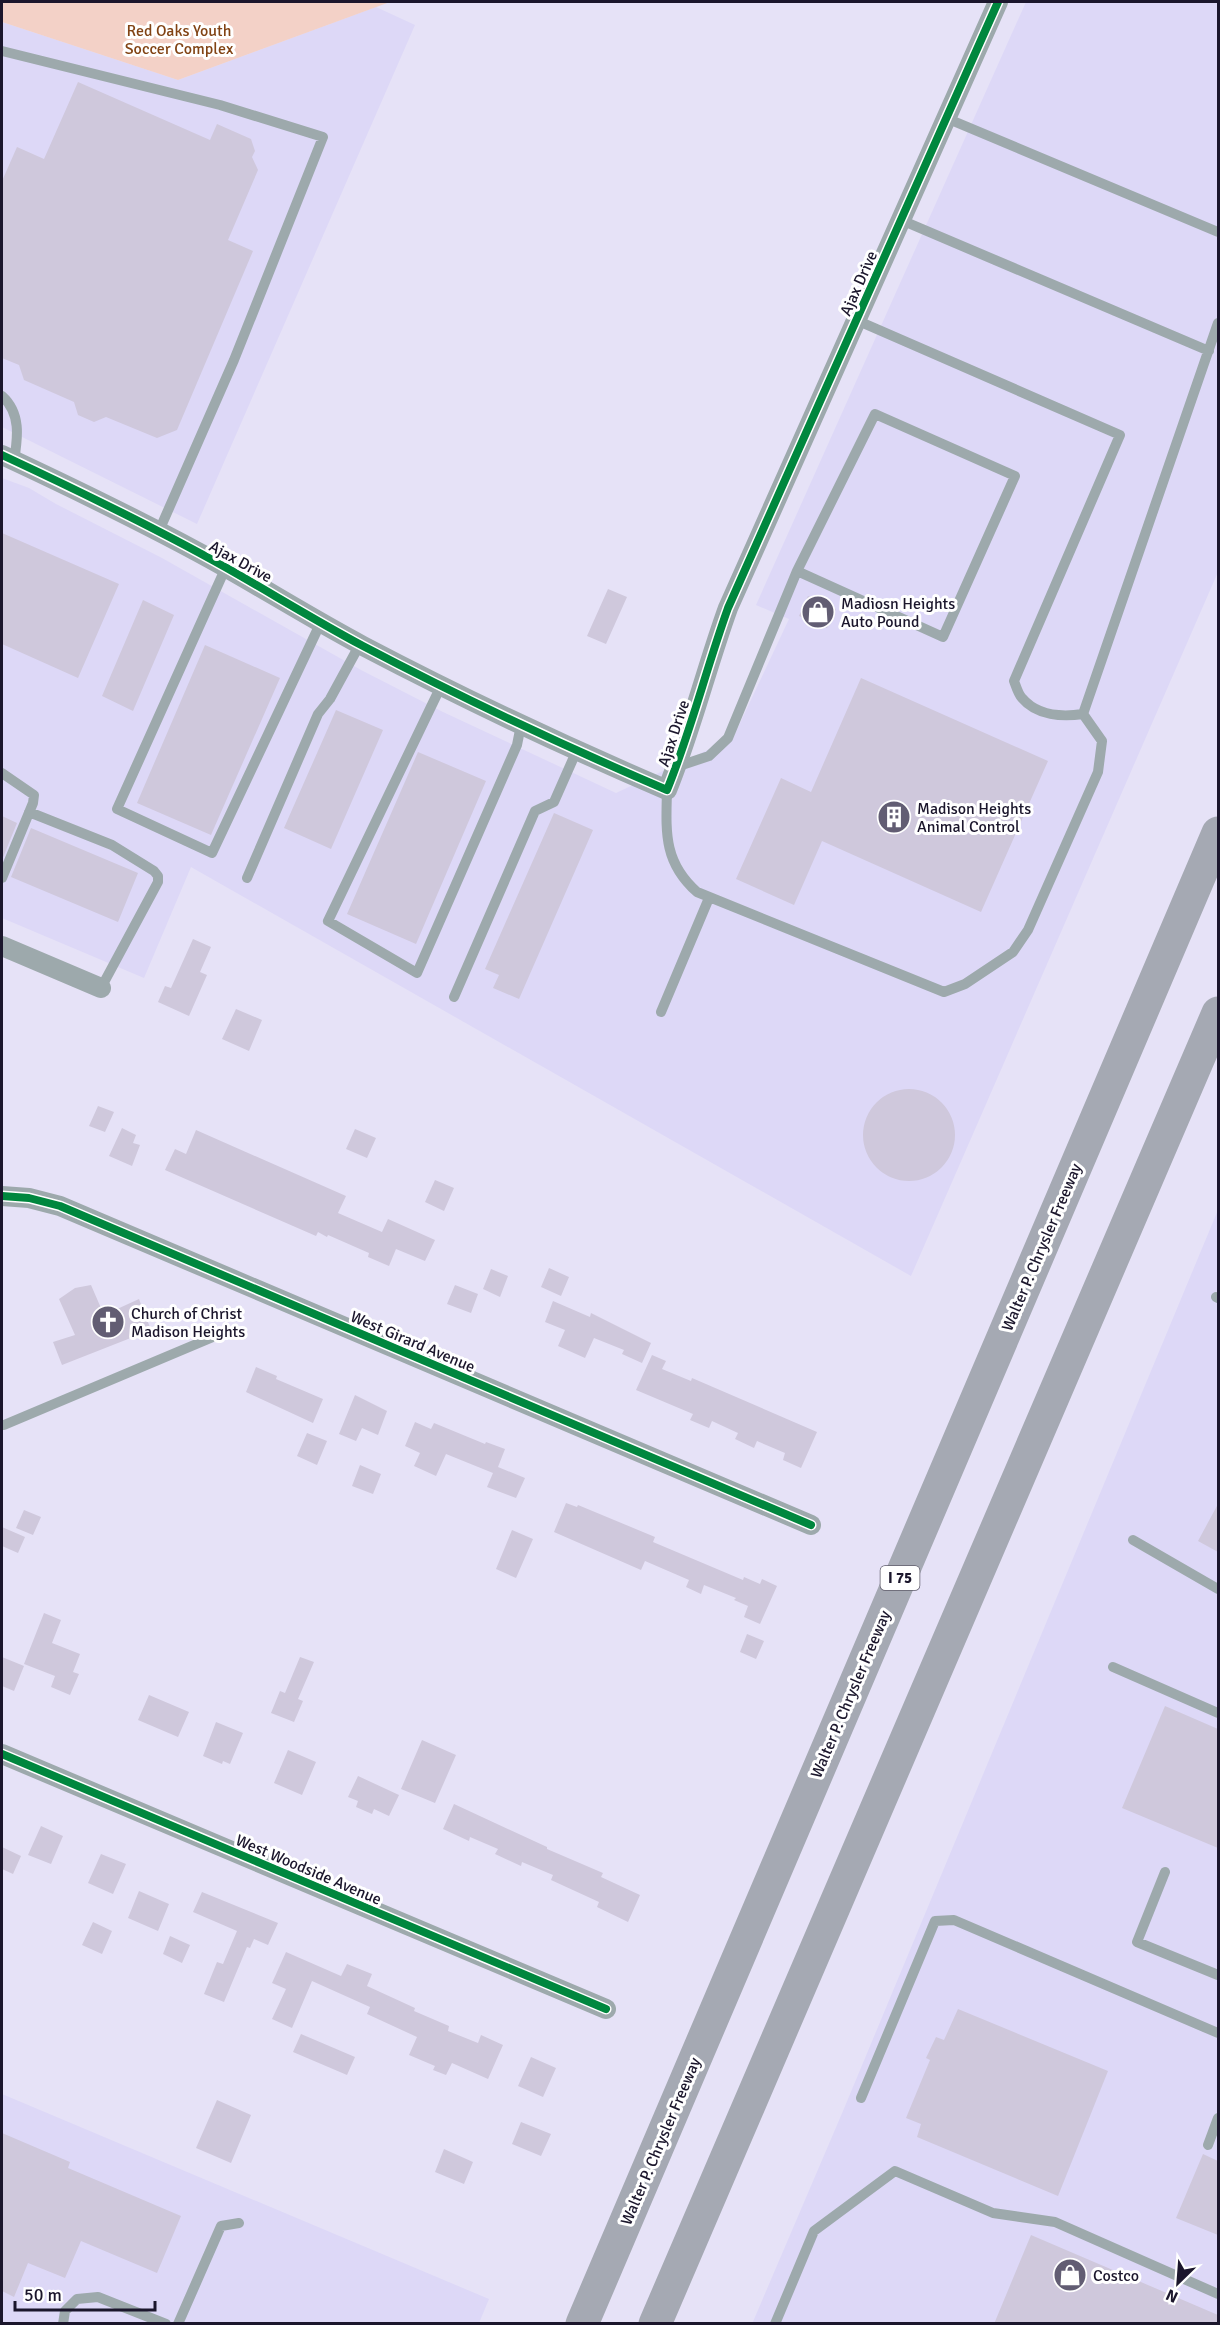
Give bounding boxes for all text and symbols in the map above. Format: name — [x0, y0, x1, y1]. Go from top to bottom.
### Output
park label: Red Oaks Youth Soccer Complex — [125, 21, 234, 59]
street label: Ajax Drive — [836, 248, 882, 319]
street label: Ajax Drive — [205, 536, 276, 587]
shop icon: Madiosn Heights Auto Pound — [800, 594, 836, 630]
place label: Madiosn Heights Auto Pound — [841, 594, 955, 632]
street label: Ajax Drive — [654, 697, 694, 769]
building icon: Madison Heights Animal Control — [876, 799, 912, 835]
place label: Madison Heights Animal Control — [917, 799, 1031, 837]
street label: Walter P. Chrysler Freeway — [997, 1160, 1087, 1334]
church icon: Church of Christ Madison Heights — [90, 1304, 126, 1340]
place label: Church of Christ Madison Heights — [131, 1304, 245, 1342]
street label: West Girard Avenue — [347, 1307, 478, 1377]
road number: I 75 — [880, 1566, 920, 1590]
street label: Walter P. Chrysler Freeway — [806, 1607, 896, 1781]
street label: West Woodside Avenue — [233, 1830, 385, 1910]
street label: Walter P. Chrysler Freeway — [616, 2054, 706, 2228]
north arrow — [1148, 2253, 1208, 2313]
shop icon: Costco — [1052, 2257, 1088, 2293]
place label: Costco — [1093, 2266, 1139, 2286]
scale bar — [15, 2274, 154, 2312]
text: 50 m — [24, 2284, 62, 2306]
text: N — [1163, 2284, 1181, 2307]

